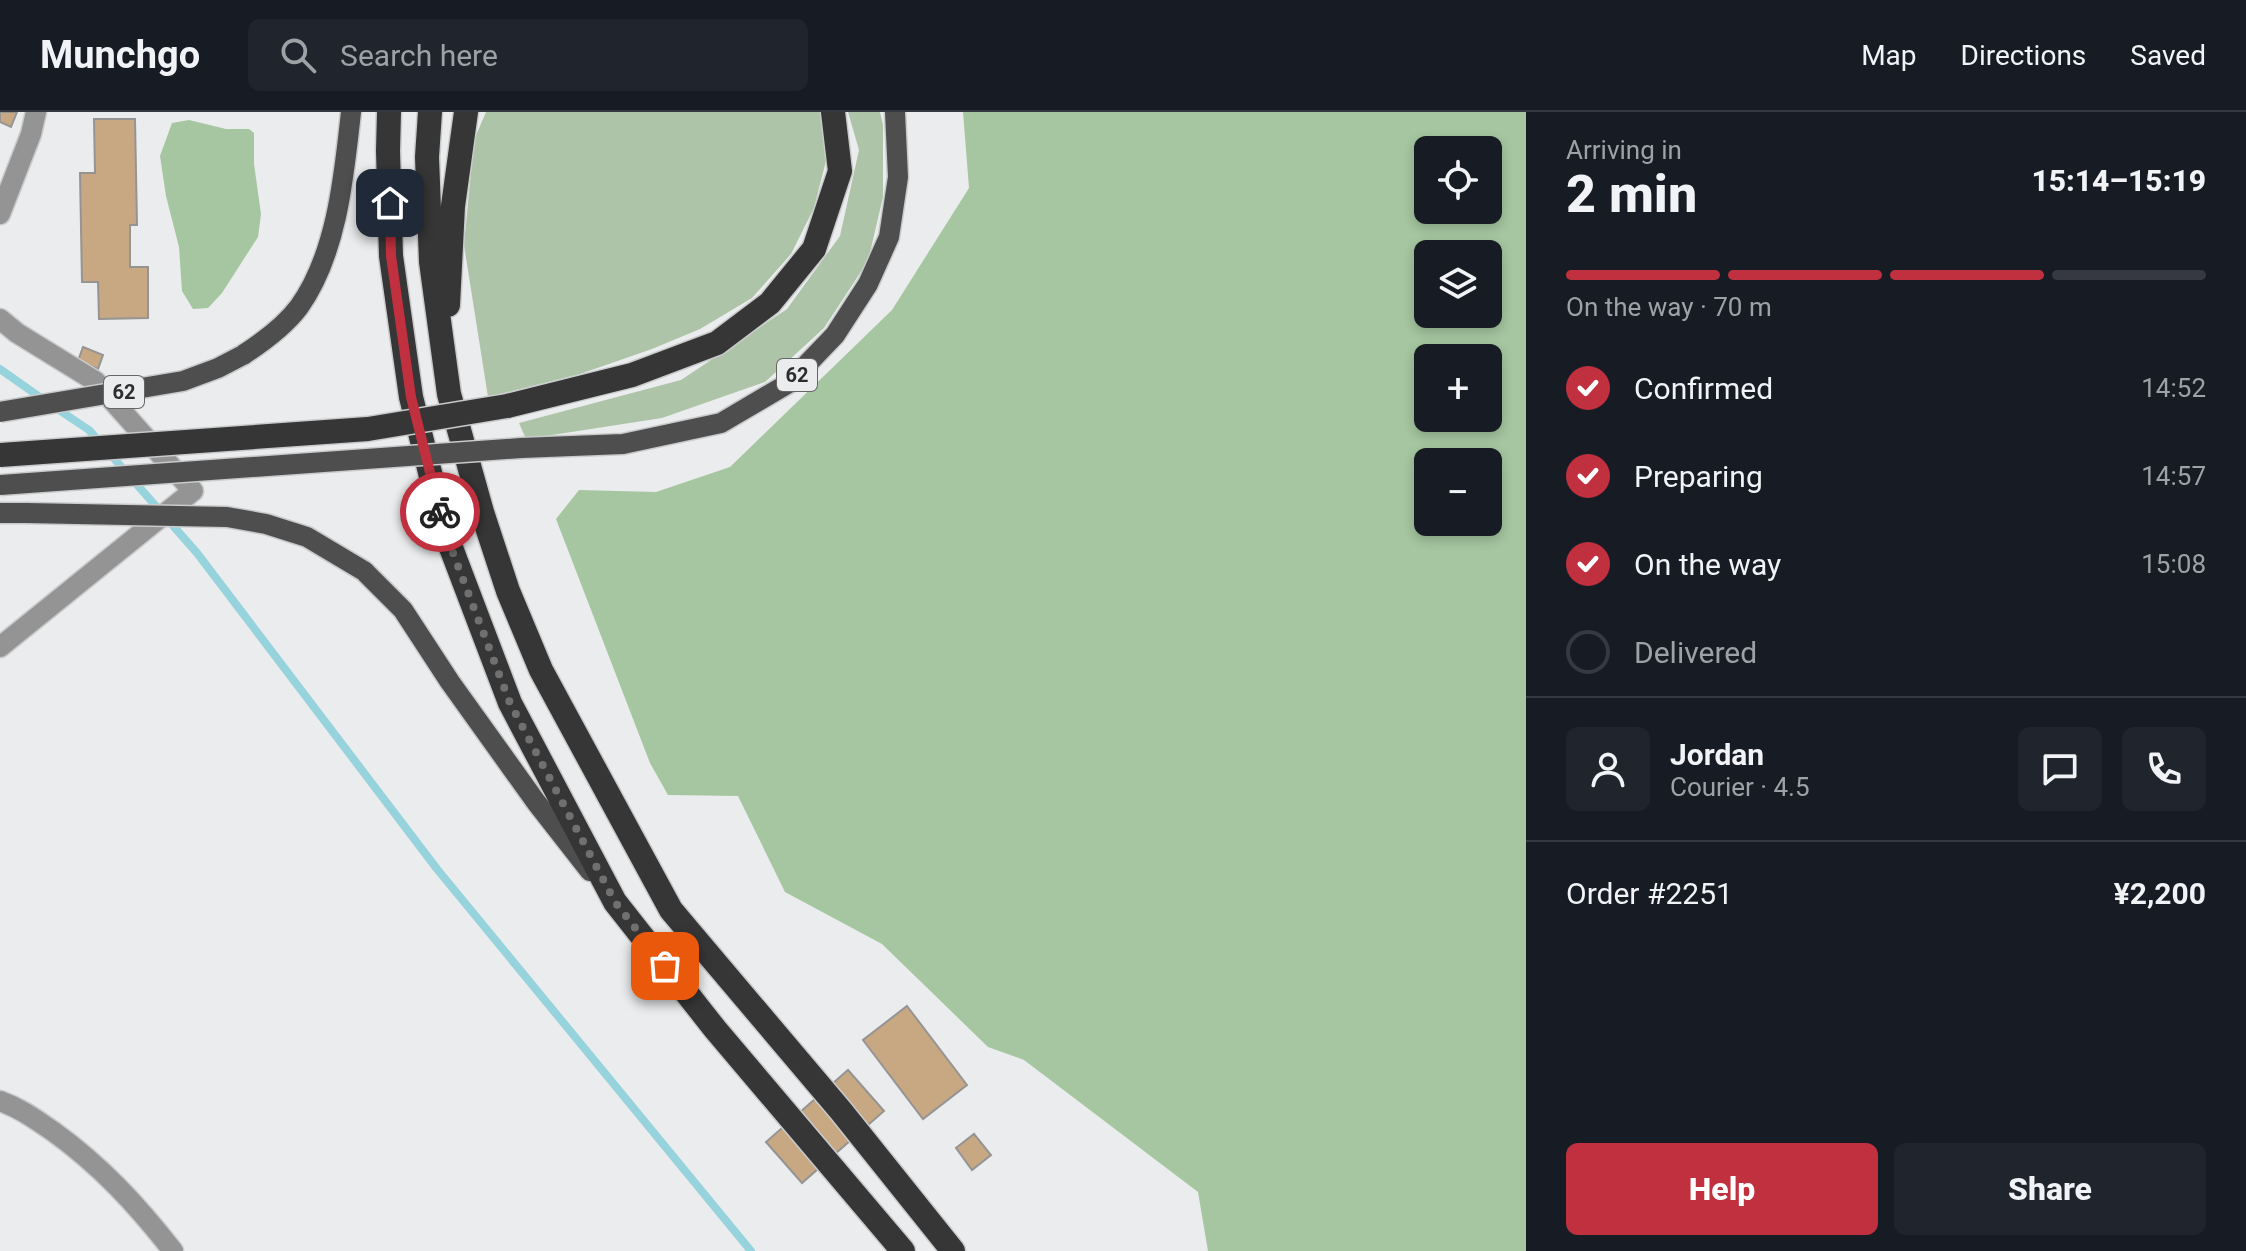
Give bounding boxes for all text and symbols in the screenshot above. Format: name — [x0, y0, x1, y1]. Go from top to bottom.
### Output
search box — [248, 19, 808, 91]
text: Munchgo — [40, 33, 200, 77]
icon: search — [276, 33, 320, 77]
text: Search here — [340, 38, 498, 73]
text: Map — [1861, 39, 1917, 72]
text: Directions — [1961, 39, 2086, 72]
text: Saved — [2130, 39, 2206, 72]
text: Arriving in — [1566, 135, 1682, 165]
map controls — [1414, 136, 1502, 536]
button: locate — [1414, 136, 1502, 224]
text: 15:14–15:19 — [2031, 163, 2206, 198]
text: 2 min — [1566, 164, 1697, 225]
pin — [356, 169, 424, 237]
icon: home — [368, 181, 412, 225]
button: layers — [1414, 240, 1502, 328]
text: On the way · 70 m — [1566, 292, 1772, 322]
button: + — [1414, 344, 1502, 432]
road number: 62 — [777, 359, 817, 391]
icon: check — [1566, 366, 1610, 410]
text: Confirmed — [1634, 371, 1773, 406]
text: 14:52 — [2141, 373, 2206, 403]
road number: 62 — [104, 376, 144, 408]
button: − — [1414, 448, 1502, 536]
icon: check — [1566, 454, 1610, 498]
text: Preparing — [1634, 459, 1763, 494]
text: 14:57 — [2141, 461, 2206, 491]
courier — [400, 472, 480, 552]
icon: bike — [418, 490, 462, 534]
icon: check — [1566, 542, 1610, 586]
text: On the way — [1634, 547, 1781, 582]
text: 15:08 — [2141, 549, 2206, 579]
text: Delivered — [1634, 635, 1757, 670]
button: person — [1566, 727, 1650, 811]
button: chat — [2018, 727, 2102, 811]
button: phone — [2122, 727, 2206, 811]
text: Jordan — [1670, 737, 1764, 772]
text: Courier · 4.5 — [1670, 772, 1810, 802]
text: Order #2251 — [1566, 876, 1733, 911]
text: ¥2,200 — [2114, 876, 2206, 911]
pin — [631, 932, 699, 1000]
icon: bag — [643, 944, 687, 988]
button: Help — [1566, 1143, 1878, 1235]
button: Share — [1894, 1143, 2206, 1235]

